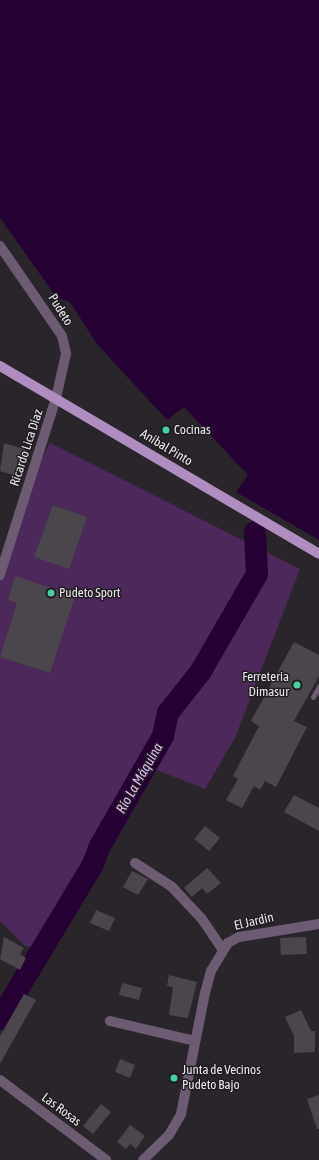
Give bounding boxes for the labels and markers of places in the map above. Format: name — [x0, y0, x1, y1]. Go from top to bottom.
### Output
place label: Cocinas — [174, 422, 211, 438]
marker: Cocinas — [161, 425, 171, 435]
place label: Pudeto Sport — [59, 585, 120, 601]
marker: Pudeto Sport — [46, 588, 56, 598]
place label: Ferreteria Dimasur — [242, 670, 289, 701]
marker: Ferreteria Dimasur — [292, 680, 302, 690]
place label: Junta de Vecinos Pudeto Bajo — [182, 1063, 261, 1094]
marker: Junta de Vecinos Pudeto Bajo — [169, 1073, 179, 1083]

